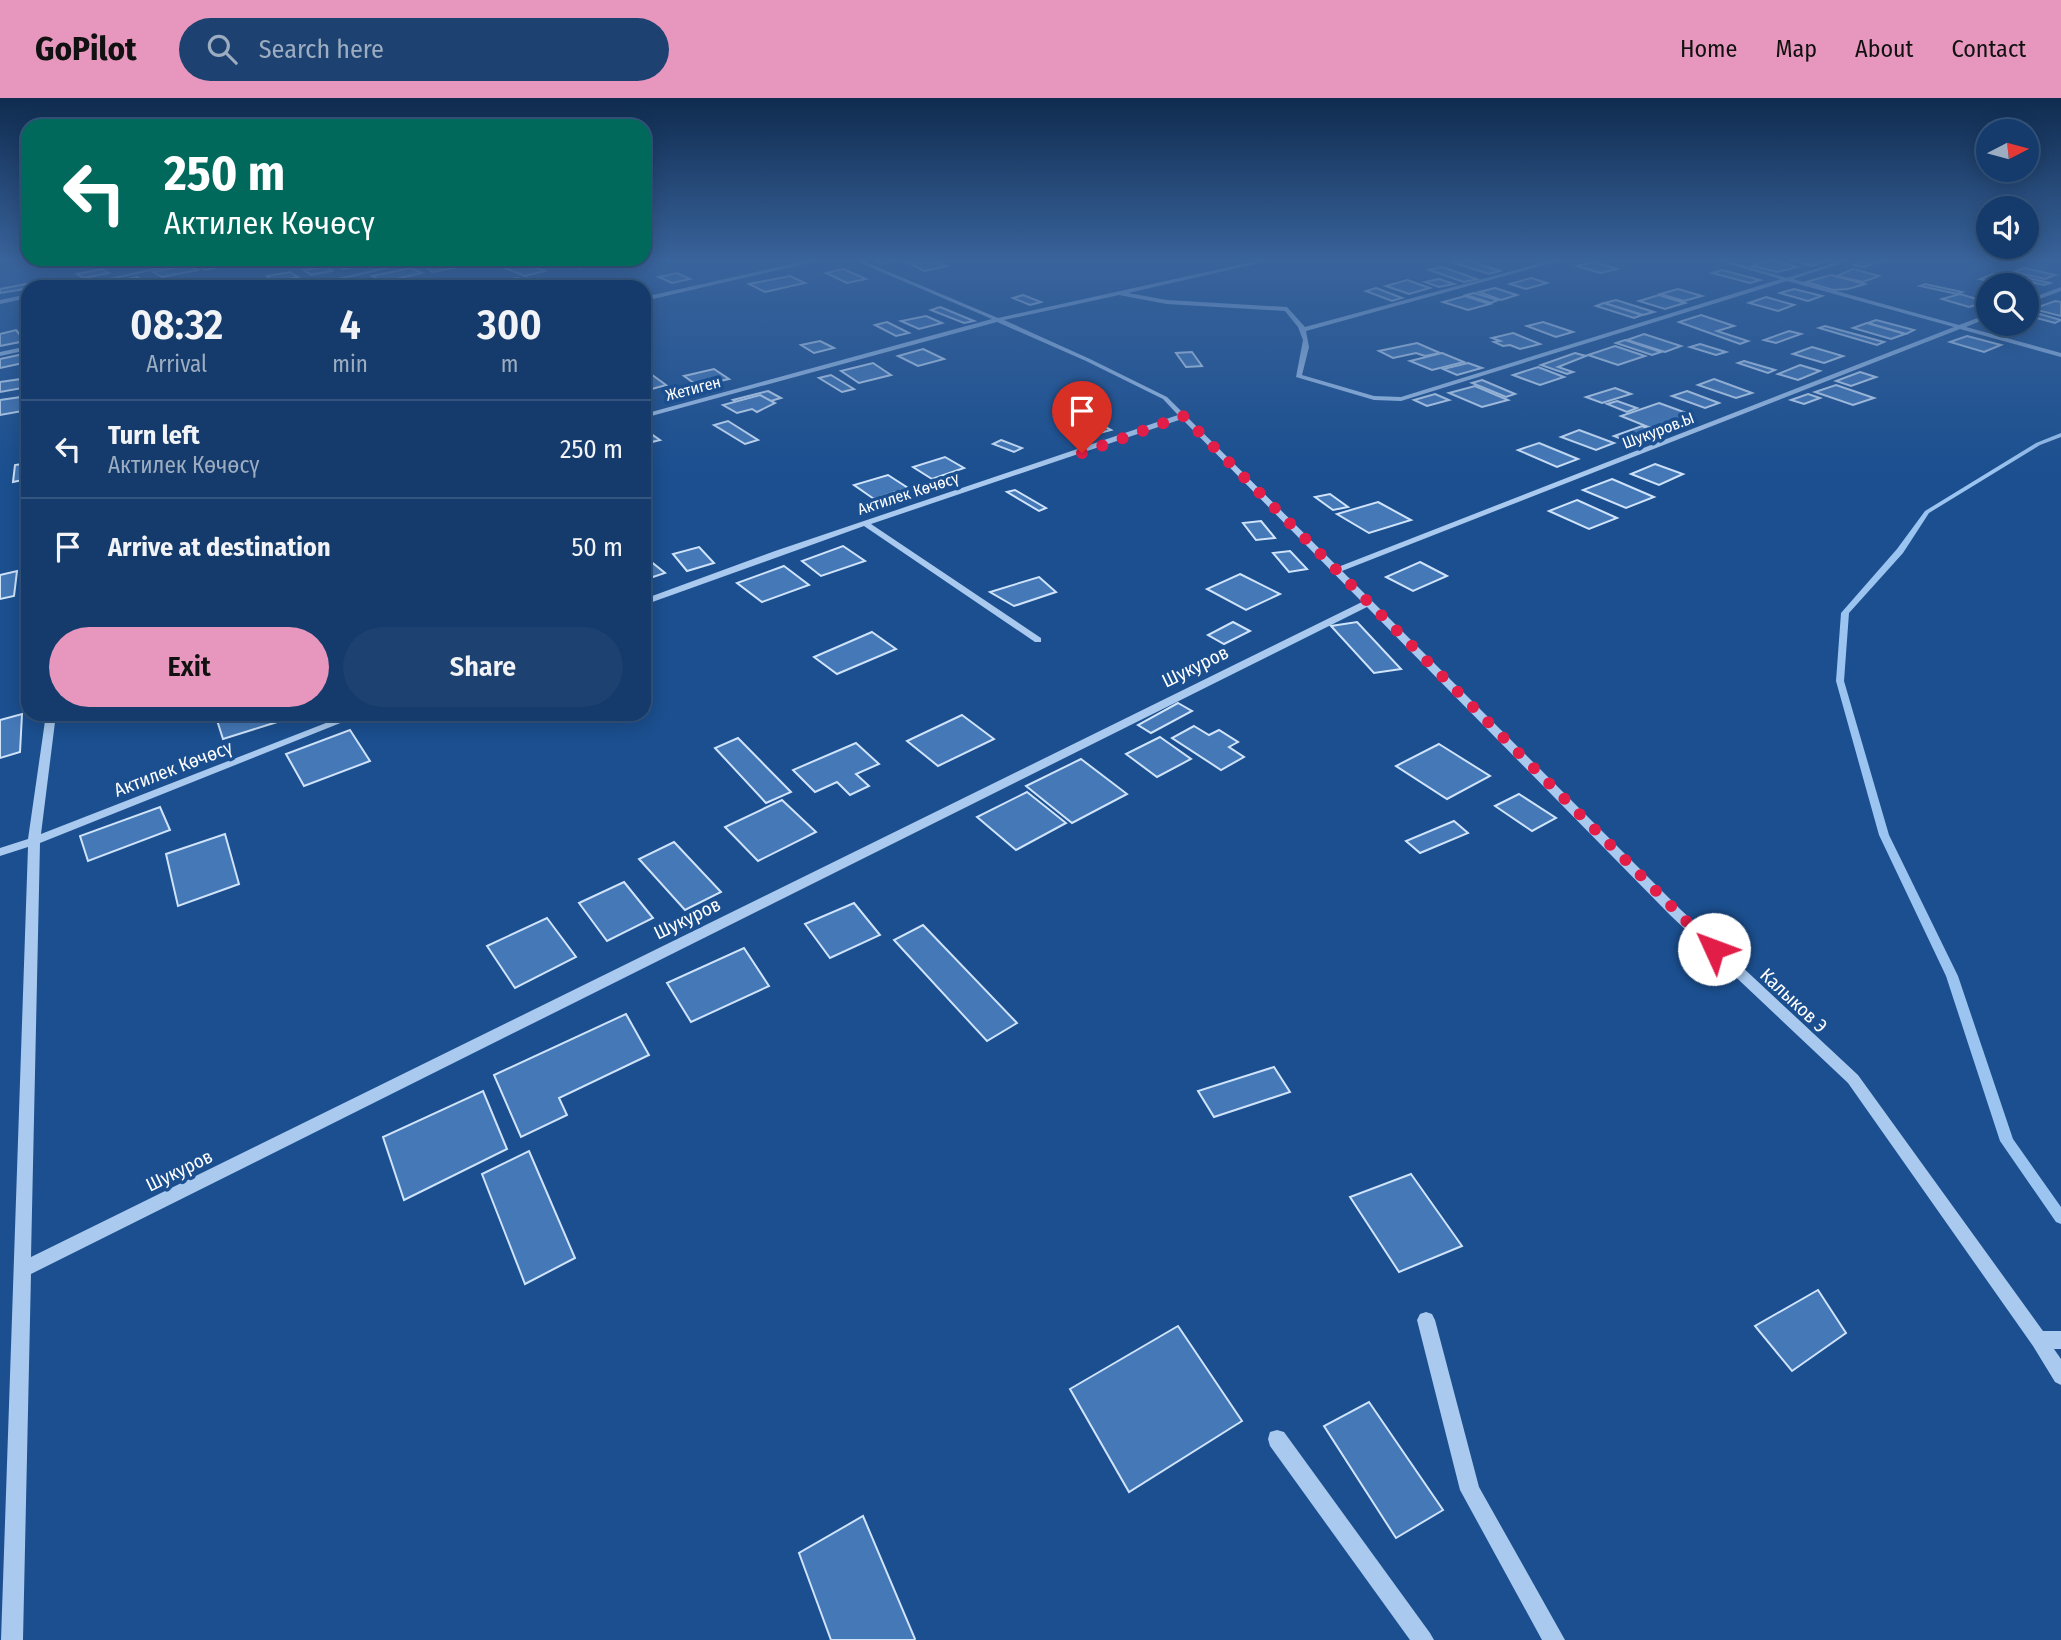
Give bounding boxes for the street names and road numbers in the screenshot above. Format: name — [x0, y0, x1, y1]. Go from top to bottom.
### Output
street label: Жетиген — [663, 372, 723, 405]
street label: Шукуров.Ы — [1620, 408, 1697, 453]
street label: Актилек Көчөсү — [855, 468, 961, 519]
street label: Шукуров — [1158, 641, 1232, 692]
street label: Актилек Көчөсү — [111, 735, 236, 802]
street label: Шукуров — [650, 893, 724, 944]
street label: Калыков Э — [1755, 963, 1832, 1037]
street label: Шукуров — [142, 1145, 216, 1196]

